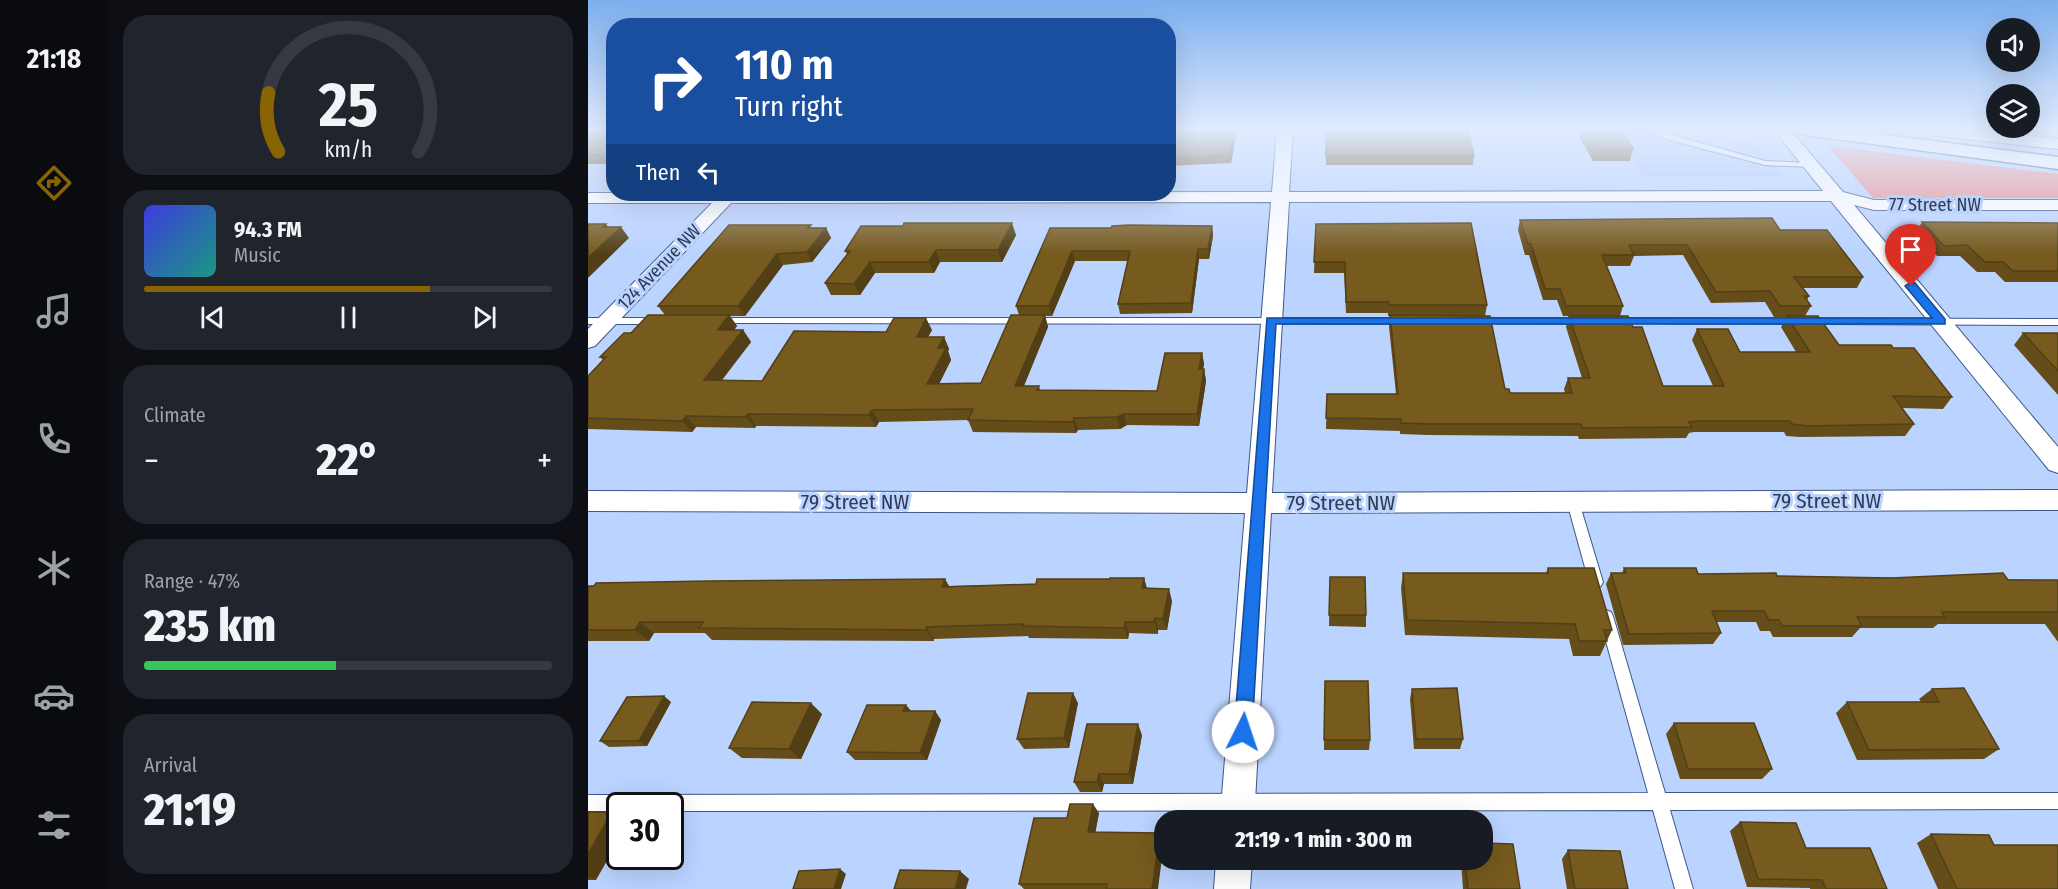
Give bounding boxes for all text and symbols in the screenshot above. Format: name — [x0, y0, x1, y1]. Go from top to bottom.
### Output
map controls — [1986, 18, 2040, 138]
button: sound — [1986, 18, 2040, 72]
text: 110 m — [735, 40, 834, 90]
icon: right — [636, 42, 714, 120]
text: 21:18 — [27, 43, 81, 75]
text: 25 — [317, 68, 378, 143]
button: layers — [1986, 84, 2040, 138]
text: Turn right — [735, 91, 843, 123]
text: km/h — [324, 137, 372, 163]
icon: left — [692, 156, 725, 189]
text: Then — [636, 159, 680, 186]
icon: directions — [33, 162, 75, 204]
street label: 77 Street NW — [1889, 194, 1981, 216]
text: 94.3 FM — [234, 216, 302, 243]
street label: 124 Avenue NW — [613, 219, 706, 314]
pin — [1885, 224, 1936, 286]
icon: arrive — [1894, 233, 1927, 266]
text: Music — [234, 243, 281, 267]
icon: music — [33, 290, 75, 332]
icon: previous — [196, 301, 229, 334]
icon: pause — [332, 301, 365, 334]
icon: next — [468, 301, 501, 334]
text: Climate — [144, 403, 206, 427]
icon: phone — [33, 418, 75, 460]
text: 22° — [316, 433, 380, 487]
text: − — [144, 441, 159, 481]
text: + — [537, 441, 552, 481]
street label: 79 Street NW — [1773, 488, 1881, 514]
street label: 79 Street NW — [801, 489, 909, 515]
street label: 79 Street NW — [1287, 490, 1395, 516]
icon: climate — [33, 547, 75, 589]
text: Range · 47% — [144, 569, 240, 593]
text: 235 km — [144, 599, 276, 653]
icon: car — [33, 675, 75, 717]
position arrow — [1211, 700, 1275, 764]
text: Arrival — [144, 753, 197, 777]
text: 21:19 — [144, 783, 236, 837]
speed limit sign: 30 — [606, 792, 684, 870]
icon: filters — [33, 804, 75, 846]
text: 21:19 · 1 min · 300 m — [1235, 826, 1412, 853]

